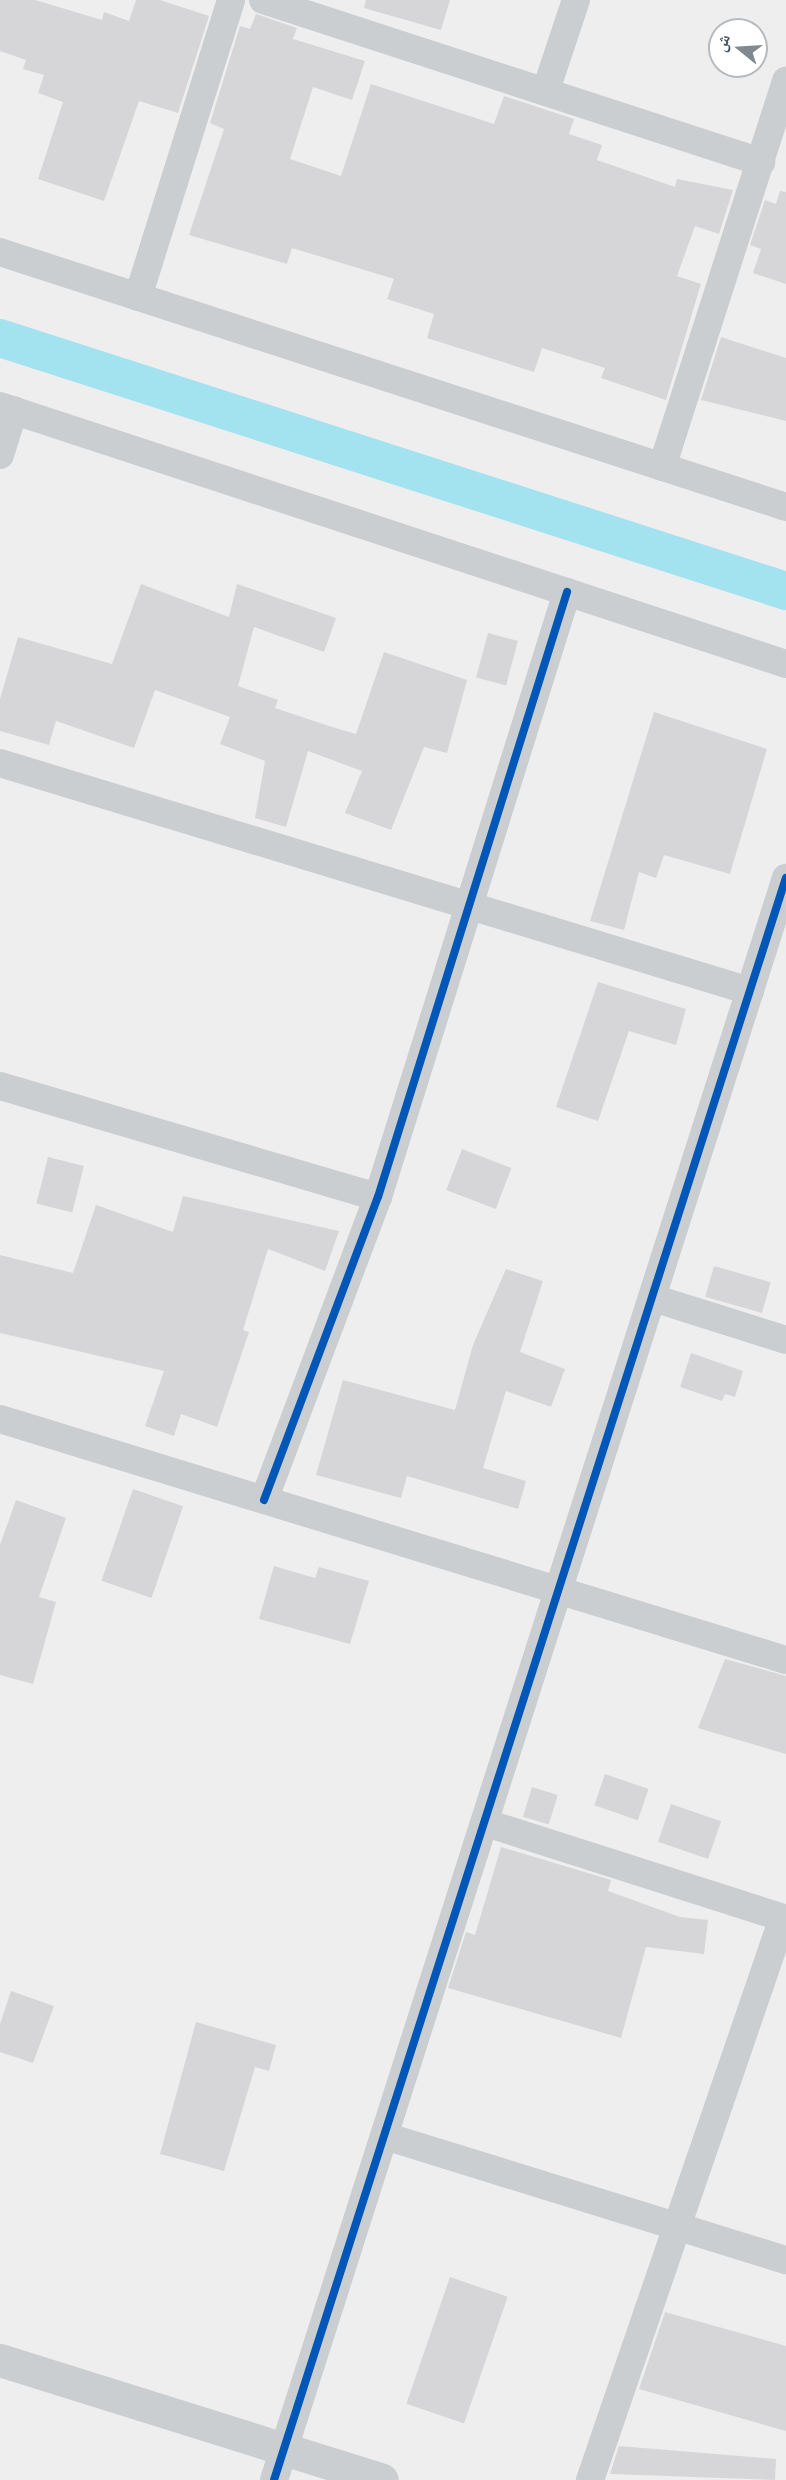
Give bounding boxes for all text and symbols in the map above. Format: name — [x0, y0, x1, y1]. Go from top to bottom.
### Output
north arrow — [708, 18, 768, 78]
text: ش — [711, 32, 734, 54]

